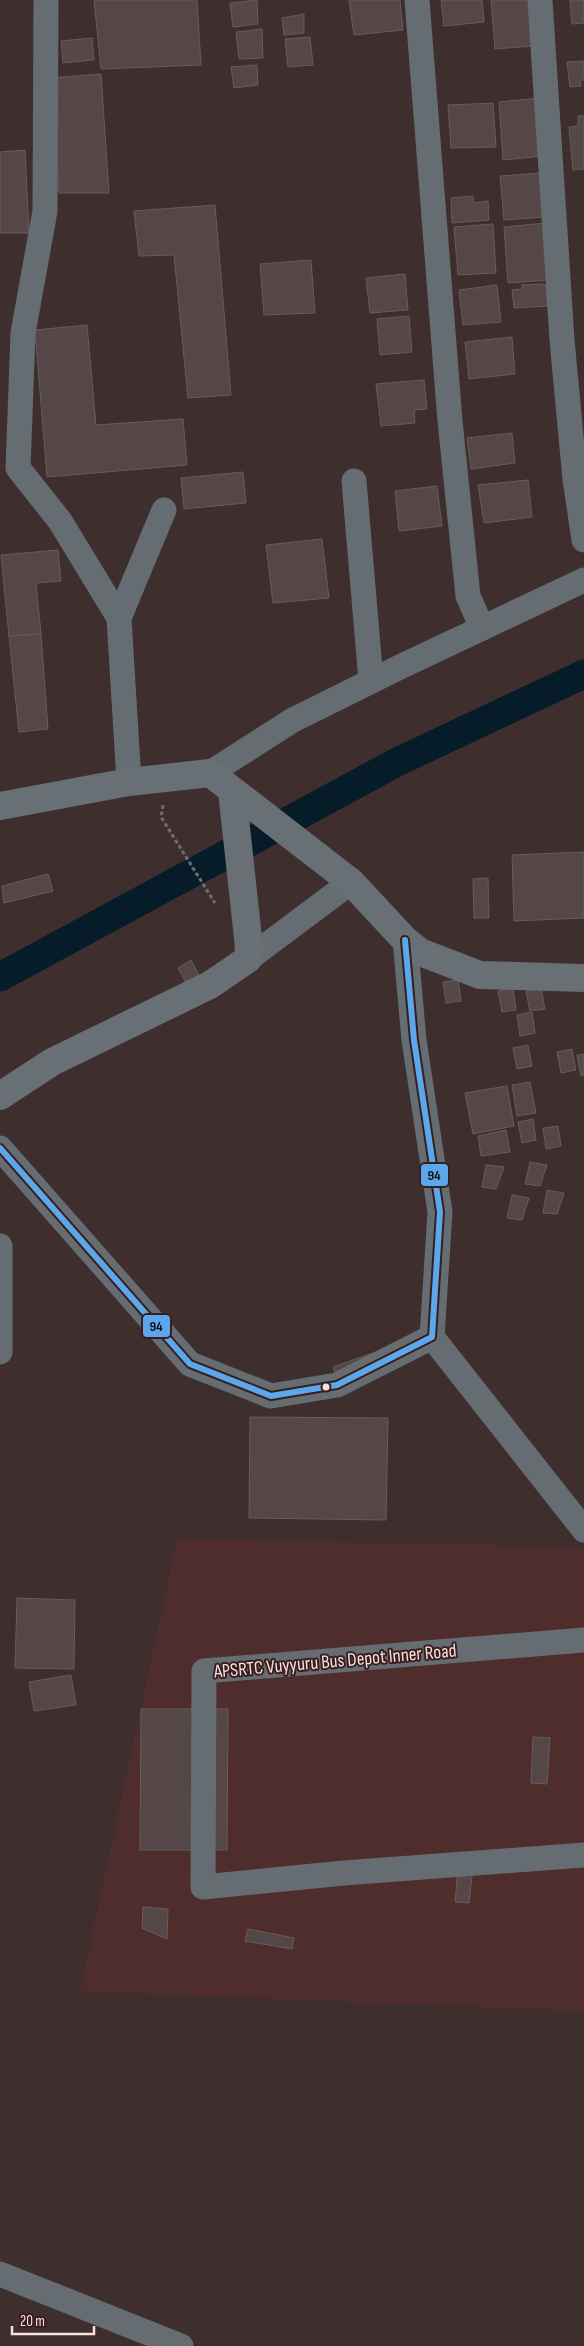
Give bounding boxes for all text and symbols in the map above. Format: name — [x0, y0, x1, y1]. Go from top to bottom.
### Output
line badge: 94 — [420, 1163, 449, 1187]
text: 94 — [427, 1167, 441, 1184]
line badge: 94 — [142, 1314, 171, 1338]
text: 94 — [149, 1318, 163, 1335]
unlabelled marker — [321, 1382, 331, 1392]
street label: APSRTC Vuyyuru Bus Depot Inner Road — [212, 1639, 457, 1684]
scale bar — [12, 2304, 95, 2336]
text: 20 m — [20, 2312, 45, 2331]

